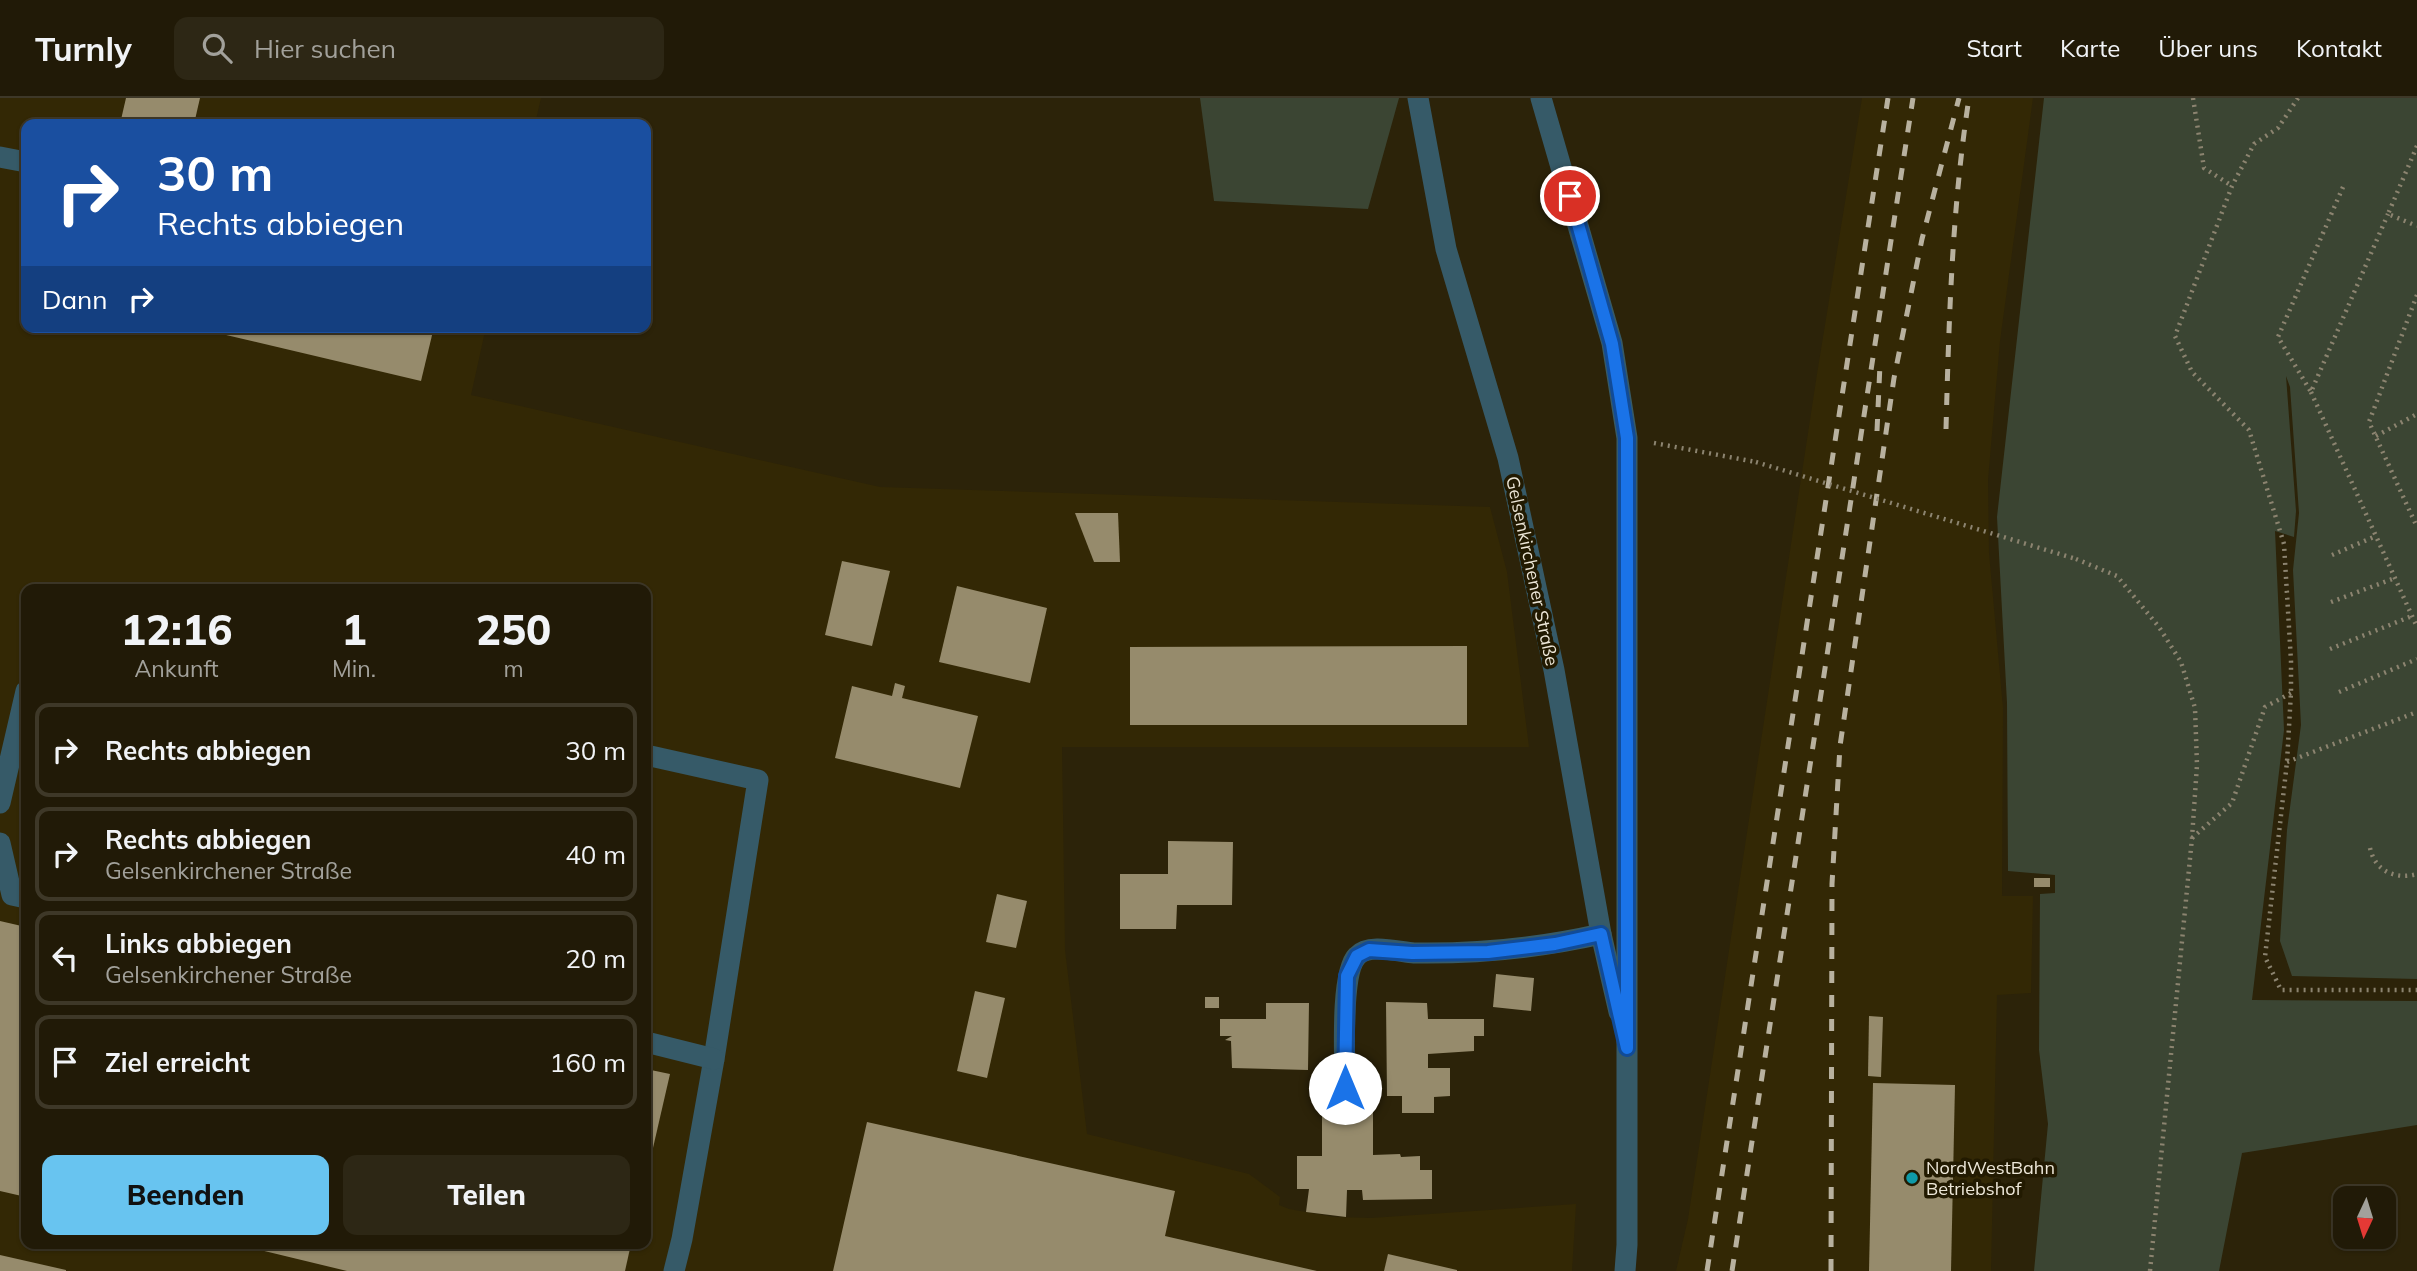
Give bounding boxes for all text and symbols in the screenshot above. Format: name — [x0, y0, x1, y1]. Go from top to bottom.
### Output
search box — [174, 17, 664, 80]
text: Turnly — [35, 28, 132, 69]
icon: search — [198, 29, 236, 67]
text: Hier suchen — [254, 32, 396, 65]
text: Start — [1966, 33, 2022, 63]
text: Karte — [2060, 33, 2120, 63]
text: Über uns — [2158, 33, 2258, 63]
text: Kontakt — [2296, 33, 2382, 63]
text: 30 m — [157, 142, 273, 203]
icon: right — [42, 147, 133, 238]
pin — [1540, 166, 1600, 226]
icon: arrive — [1551, 177, 1589, 215]
text: Rechts abbiegen — [157, 203, 404, 243]
icon: right — [122, 280, 160, 318]
text: Dann — [42, 283, 108, 316]
street label: Gelsenkirchener Straße — [1501, 474, 1564, 668]
text: 12:16 — [121, 603, 232, 656]
text: 1 — [341, 603, 367, 656]
text: 250 — [476, 603, 551, 656]
text: Ankunft — [134, 654, 219, 683]
text: Min. — [332, 654, 376, 683]
text: m — [503, 654, 524, 683]
icon: right — [46, 731, 84, 769]
text: Rechts abbiegen — [105, 734, 311, 767]
text: 30 m — [565, 734, 626, 767]
text: Rechts abbiegen — [105, 823, 311, 856]
icon: right — [46, 835, 84, 873]
text: 40 m — [565, 838, 626, 871]
text: Gelsenkirchener Straße — [105, 856, 352, 885]
text: Links abbiegen — [105, 927, 292, 960]
icon: left — [46, 939, 84, 977]
text: 20 m — [565, 942, 626, 975]
text: Gelsenkirchener Straße — [105, 960, 352, 989]
icon: arrive — [46, 1043, 84, 1081]
text: Ziel erreicht — [105, 1046, 250, 1079]
text: 160 m — [550, 1046, 626, 1079]
position arrow — [1308, 1051, 1382, 1125]
button: Beenden — [42, 1155, 329, 1235]
button: Teilen — [343, 1155, 630, 1235]
place label: NordWestBahn Betriebshof — [1926, 1156, 2055, 1200]
marker: NordWestBahn Betriebshof — [1904, 1170, 1920, 1186]
north arrow — [2333, 1186, 2396, 1250]
map controls — [2333, 1186, 2396, 1249]

